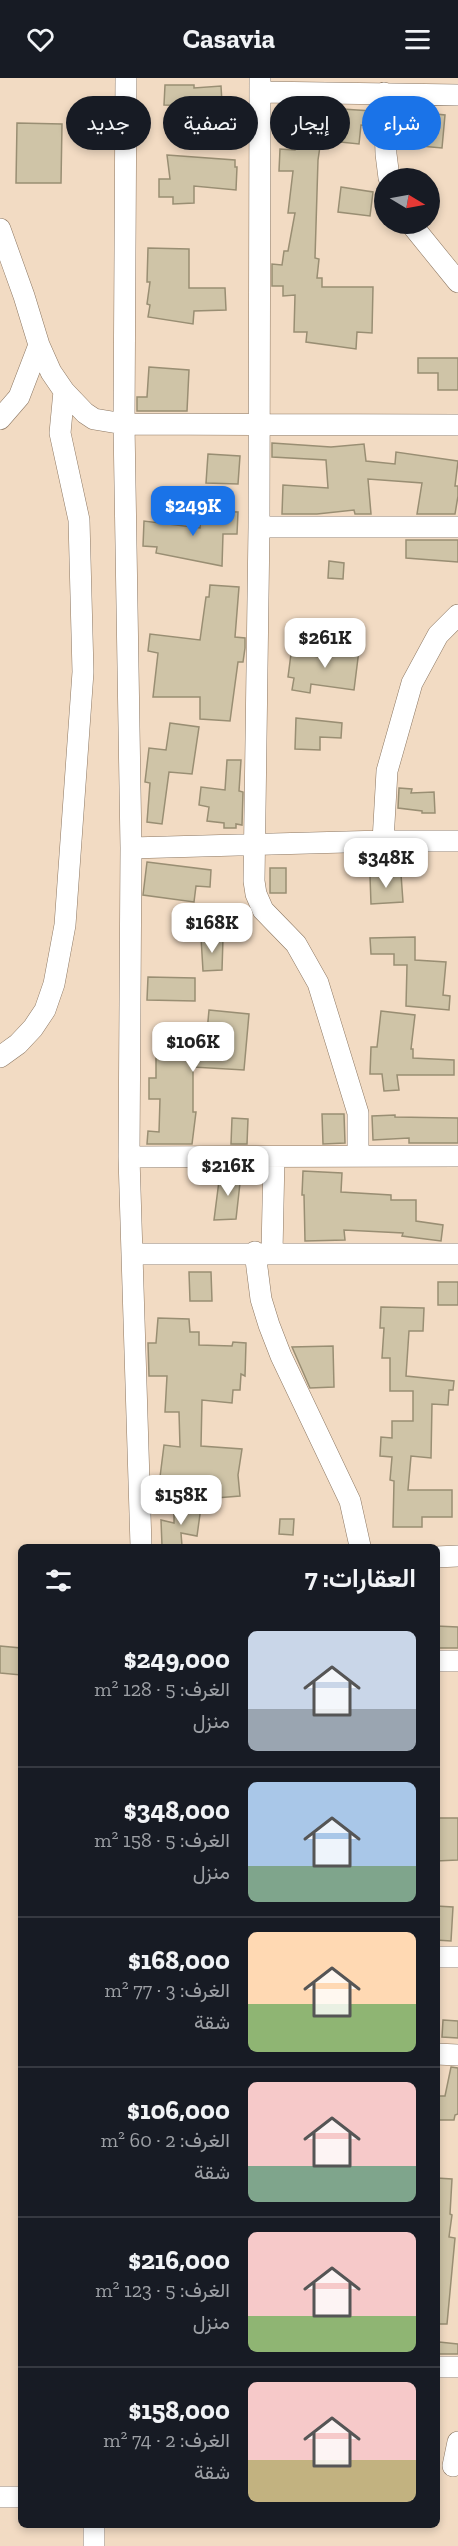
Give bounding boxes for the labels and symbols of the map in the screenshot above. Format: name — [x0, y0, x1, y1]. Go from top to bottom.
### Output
north arrow — [374, 168, 440, 234]
pin: $249K — [151, 486, 235, 537]
pin: $261K — [283, 618, 367, 669]
pin: $348K — [344, 838, 428, 889]
pin: $168K — [170, 903, 254, 954]
pin: $106K — [151, 1022, 235, 1073]
pin: $216K — [186, 1146, 270, 1197]
pin: $158K — [139, 1475, 223, 1526]

